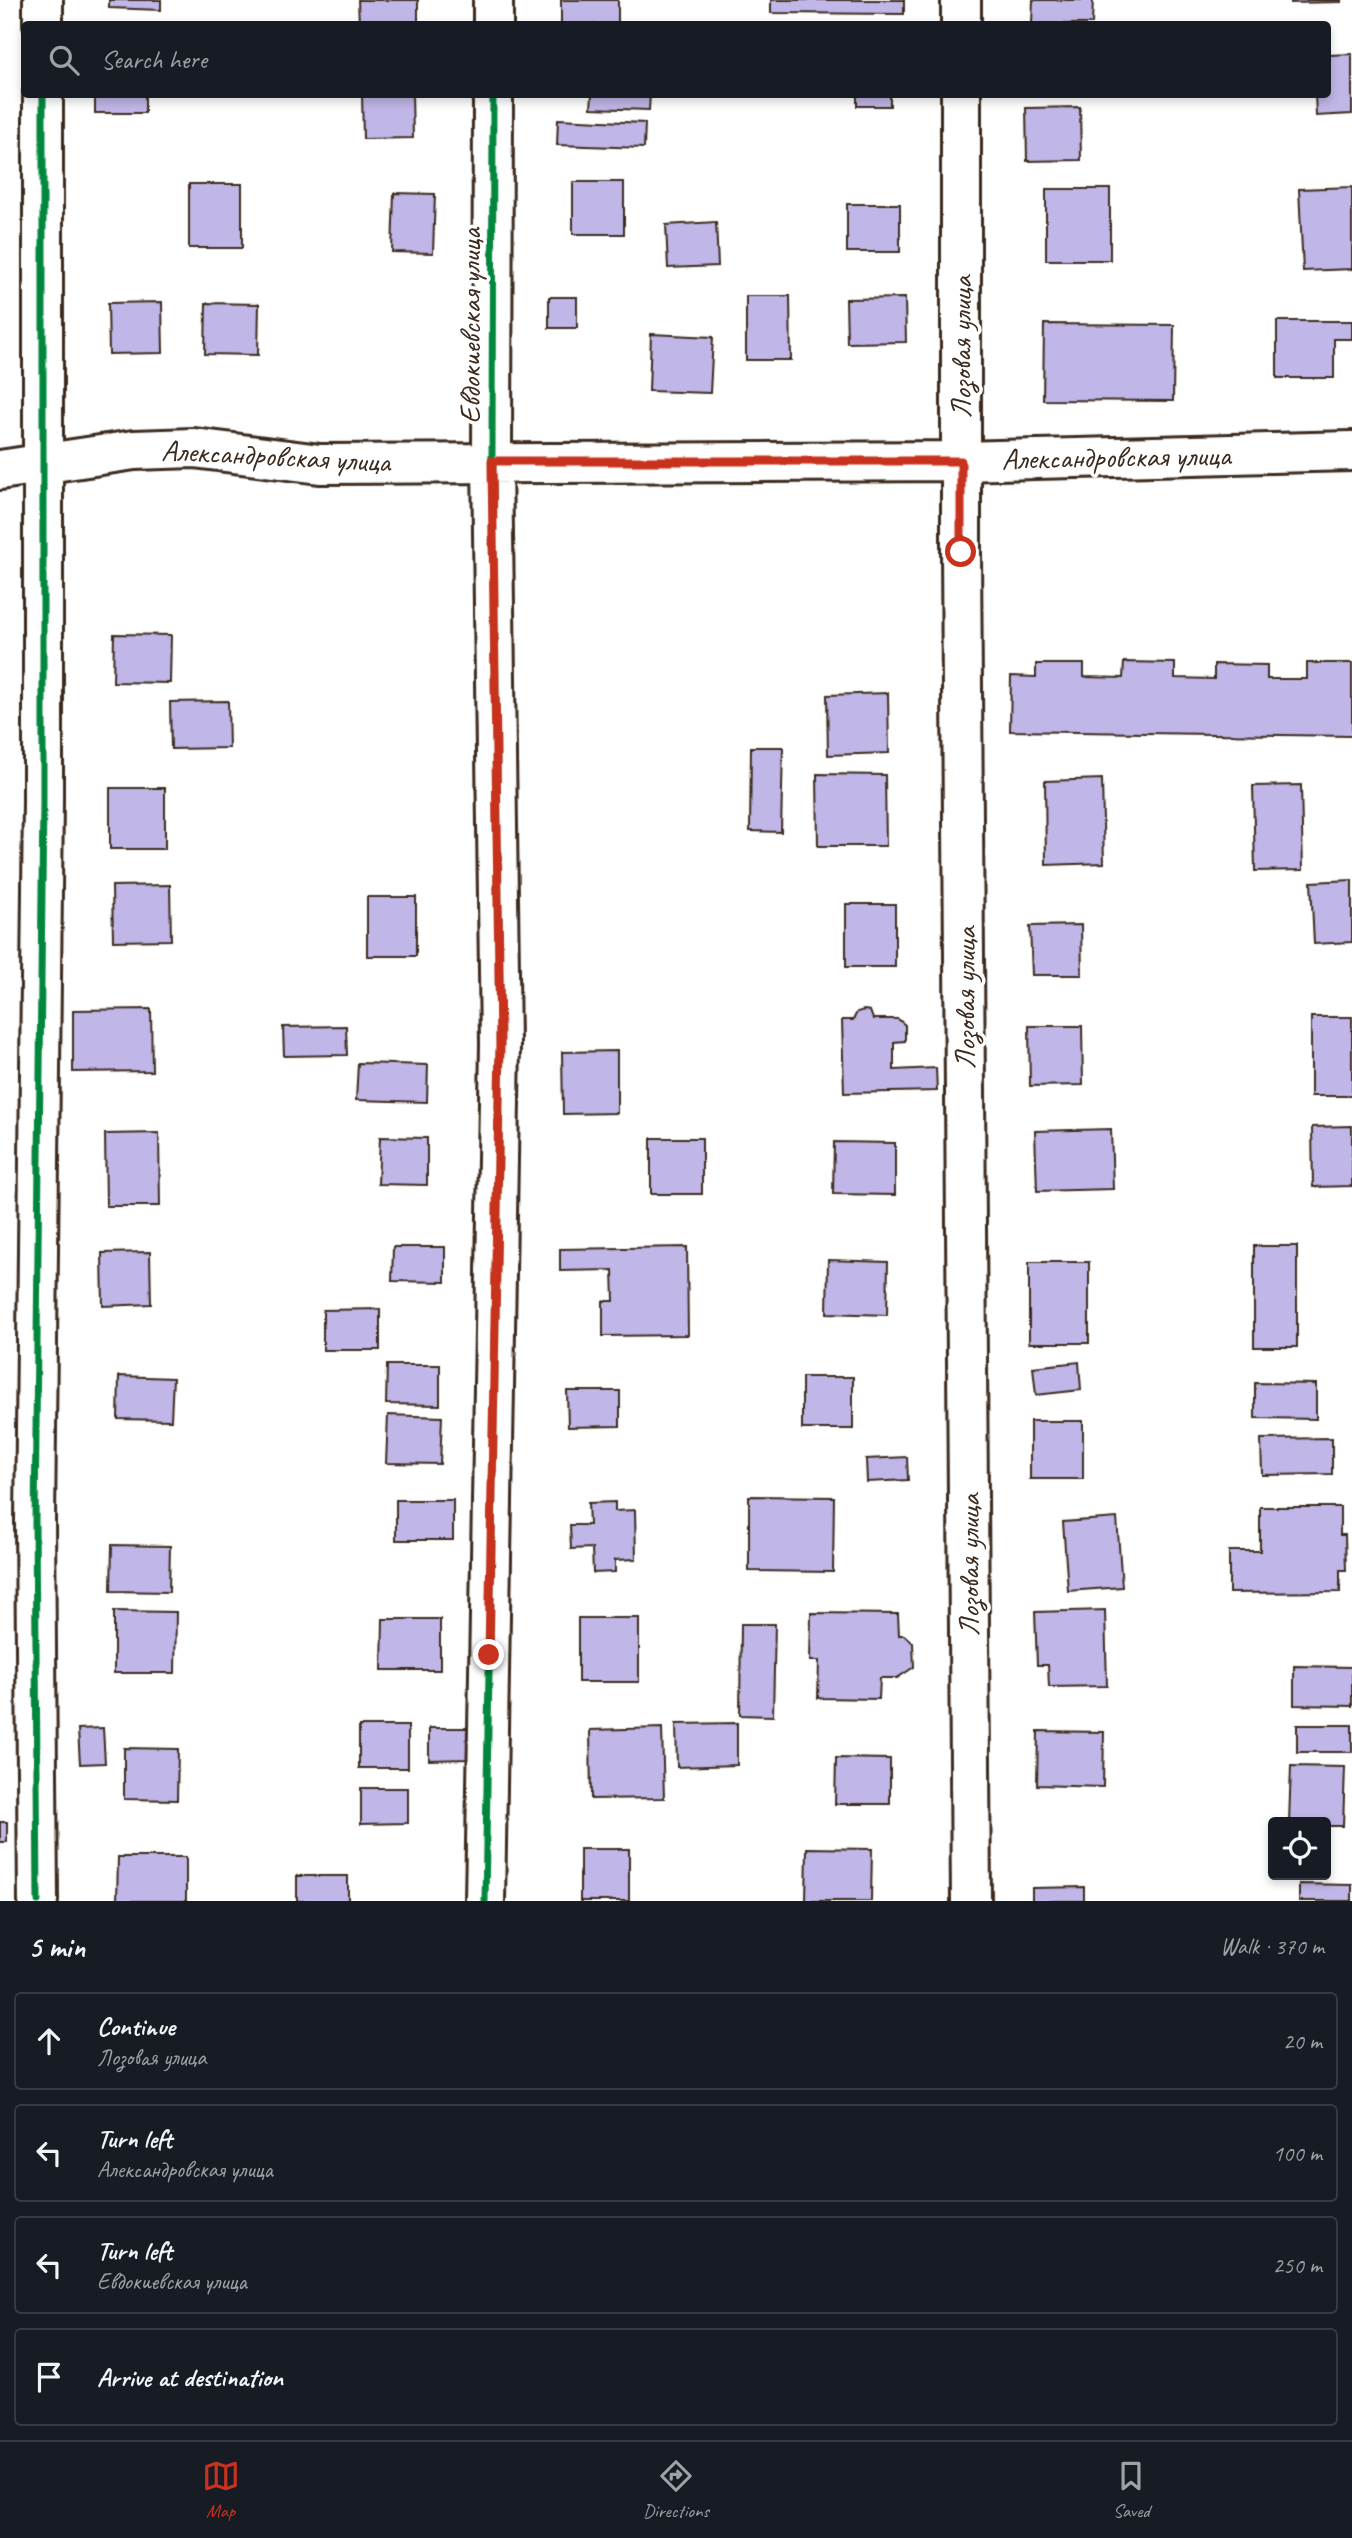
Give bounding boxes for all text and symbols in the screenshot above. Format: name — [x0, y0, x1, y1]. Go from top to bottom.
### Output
search box — [21, 21, 1331, 98]
icon: search — [45, 41, 83, 79]
text: Search here — [101, 43, 207, 76]
street label: Евдокиевская улица — [451, 226, 489, 424]
street label: Лозовая улица — [942, 274, 980, 418]
street label: Александровская улица — [161, 431, 393, 481]
street label: Александровская улица — [1001, 436, 1233, 478]
route start — [945, 536, 976, 567]
street label: Лозовая улица — [946, 925, 984, 1069]
street label: Лозовая улица — [950, 1492, 988, 1636]
route end — [473, 1639, 504, 1670]
map controls — [1268, 1817, 1331, 1880]
button: locate — [1268, 1817, 1331, 1880]
text: 5 min — [28, 1928, 85, 1966]
text: Walk · 370 m — [1220, 1932, 1324, 1961]
text: Continue — [97, 2010, 175, 2043]
icon: ahead — [30, 2022, 68, 2060]
text: 20 m — [1283, 2027, 1322, 2056]
text: Лозовая улица — [97, 2043, 206, 2072]
text: Turn left — [97, 2122, 172, 2155]
icon: left — [30, 2134, 68, 2172]
text: 100 m — [1273, 2139, 1322, 2168]
text: Александровская улица — [97, 2155, 273, 2184]
text: Turn left — [97, 2234, 172, 2267]
icon: left — [30, 2246, 68, 2284]
text: 250 m — [1273, 2251, 1322, 2280]
text: Евдокиевская улица — [97, 2267, 247, 2296]
icon: arrive — [30, 2358, 68, 2396]
text: Arrive at destination — [97, 2361, 283, 2394]
tab: Map — [202, 2457, 240, 2523]
tab: Directions — [643, 2457, 709, 2523]
tab: Saved — [1112, 2457, 1150, 2523]

